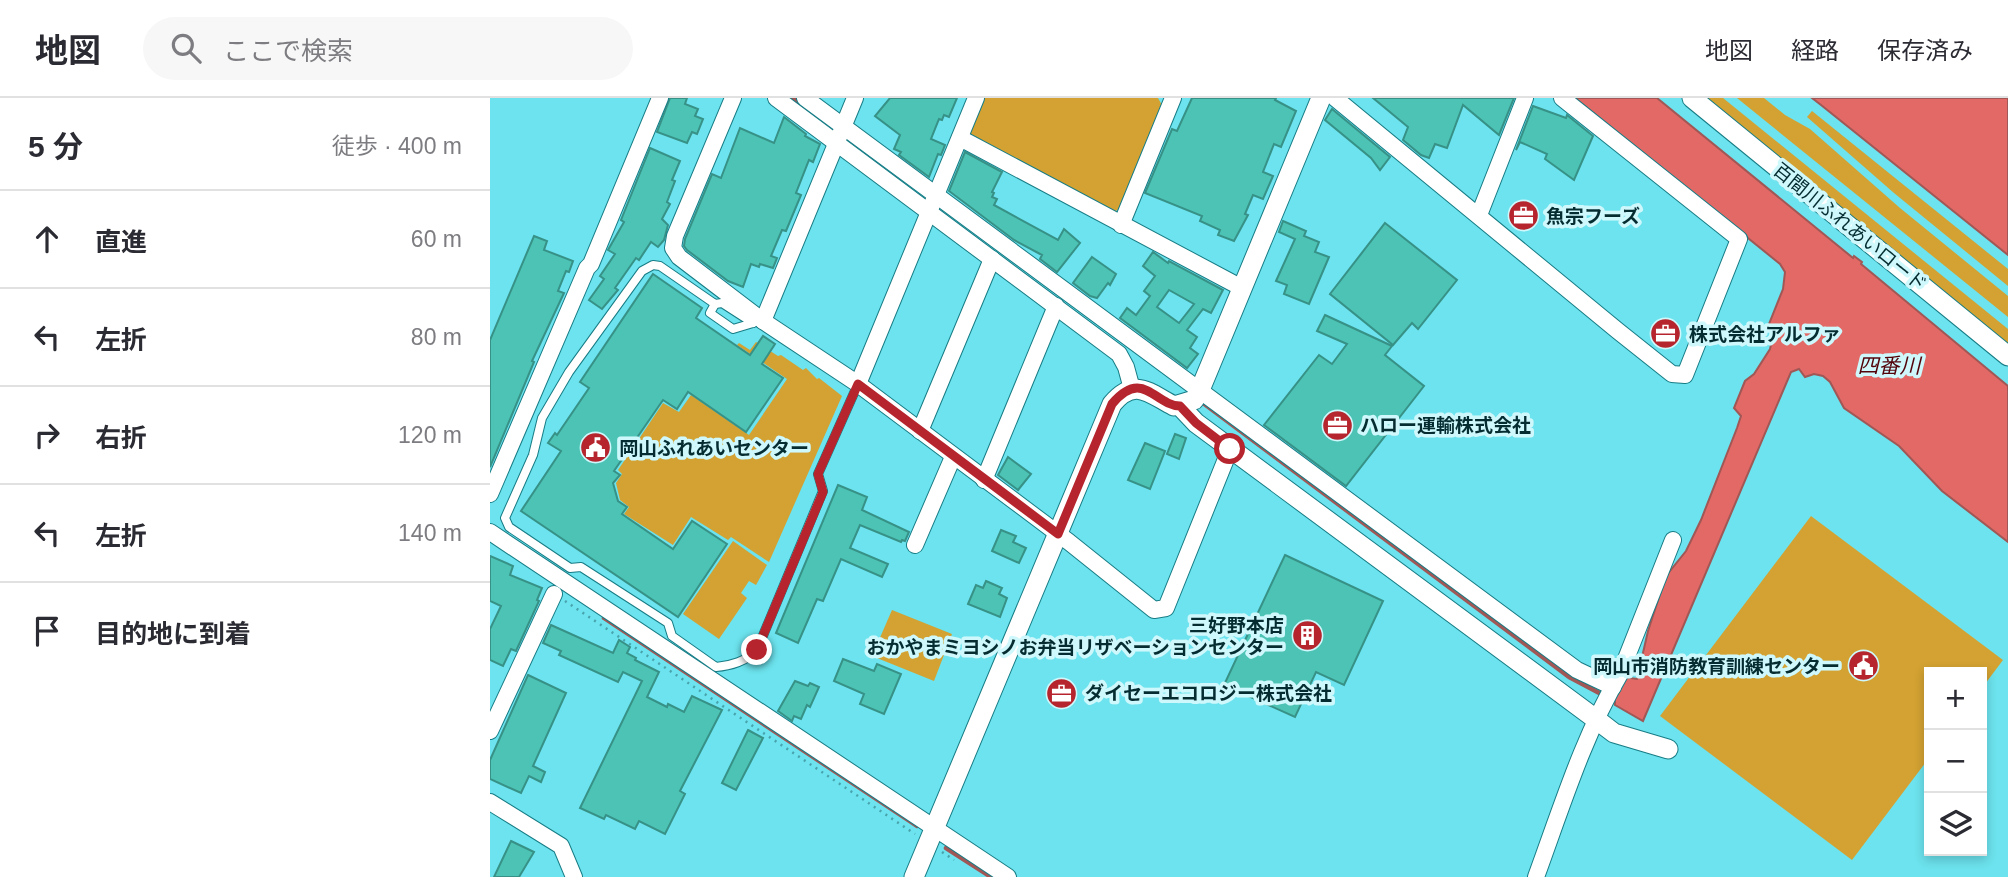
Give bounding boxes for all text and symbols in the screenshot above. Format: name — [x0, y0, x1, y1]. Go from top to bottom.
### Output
search box — [143, 17, 633, 80]
icon: search — [167, 29, 205, 67]
text: 地図 — [35, 32, 101, 69]
text: ここで検索 — [223, 36, 353, 66]
text: 地図 — [1705, 37, 1753, 64]
text: 経路 — [1791, 37, 1839, 64]
text: 保存済み — [1877, 37, 1973, 64]
text: 5 分 — [28, 130, 83, 163]
text: 徒歩 · 400 m — [332, 133, 462, 159]
street label: 百間川ふれあいロード — [1770, 159, 1930, 295]
office icon: 魚宗フーズ — [1506, 199, 1540, 233]
place label: 魚宗フーズ — [1546, 206, 1640, 227]
icon: ahead — [28, 220, 66, 258]
text: 60 m — [411, 226, 462, 252]
text: 直進 — [95, 227, 147, 257]
office icon: 株式会社アルファ — [1649, 317, 1683, 351]
icon: left — [28, 318, 66, 356]
text: 80 m — [411, 324, 462, 350]
place label: 株式会社アルファ — [1689, 324, 1841, 345]
text: 左折 — [95, 325, 147, 355]
water label: 四番川 — [1858, 354, 1922, 377]
office icon: ハロー運輸株式会社 — [1320, 408, 1354, 442]
place label: ハロー運輸株式会社 — [1360, 415, 1531, 436]
icon: right — [28, 416, 66, 454]
text: 120 m — [398, 422, 462, 448]
text: 右折 — [95, 423, 147, 453]
public building icon: 岡山ふれあいセンター — [579, 431, 613, 465]
route start — [1214, 433, 1245, 464]
place label: 岡山ふれあいセンター — [619, 438, 809, 459]
icon: left — [28, 514, 66, 552]
text: 140 m — [398, 520, 462, 546]
text: 左折 — [95, 521, 147, 551]
icon: arrive — [28, 612, 66, 650]
place label: 三好野本店 おかやまミヨシノお弁当リザベーションセンター — [866, 615, 1284, 658]
text: 目的地に到着 — [95, 619, 251, 649]
building icon: 三好野本店 おかやまミヨシノお弁当リザベーションセンター — [1290, 619, 1324, 653]
route end — [741, 634, 772, 665]
public building icon: 岡山市消防教育訓練センター — [1846, 649, 1880, 683]
place label: 岡山市消防教育訓練センター — [1593, 656, 1840, 677]
map controls — [1924, 667, 1987, 856]
button: + — [1924, 667, 1987, 730]
office icon: ダイセーエコロジー株式会社 — [1045, 676, 1079, 710]
place label: ダイセーエコロジー株式会社 — [1085, 683, 1332, 704]
button: − — [1924, 730, 1987, 793]
button: layers — [1924, 793, 1987, 856]

